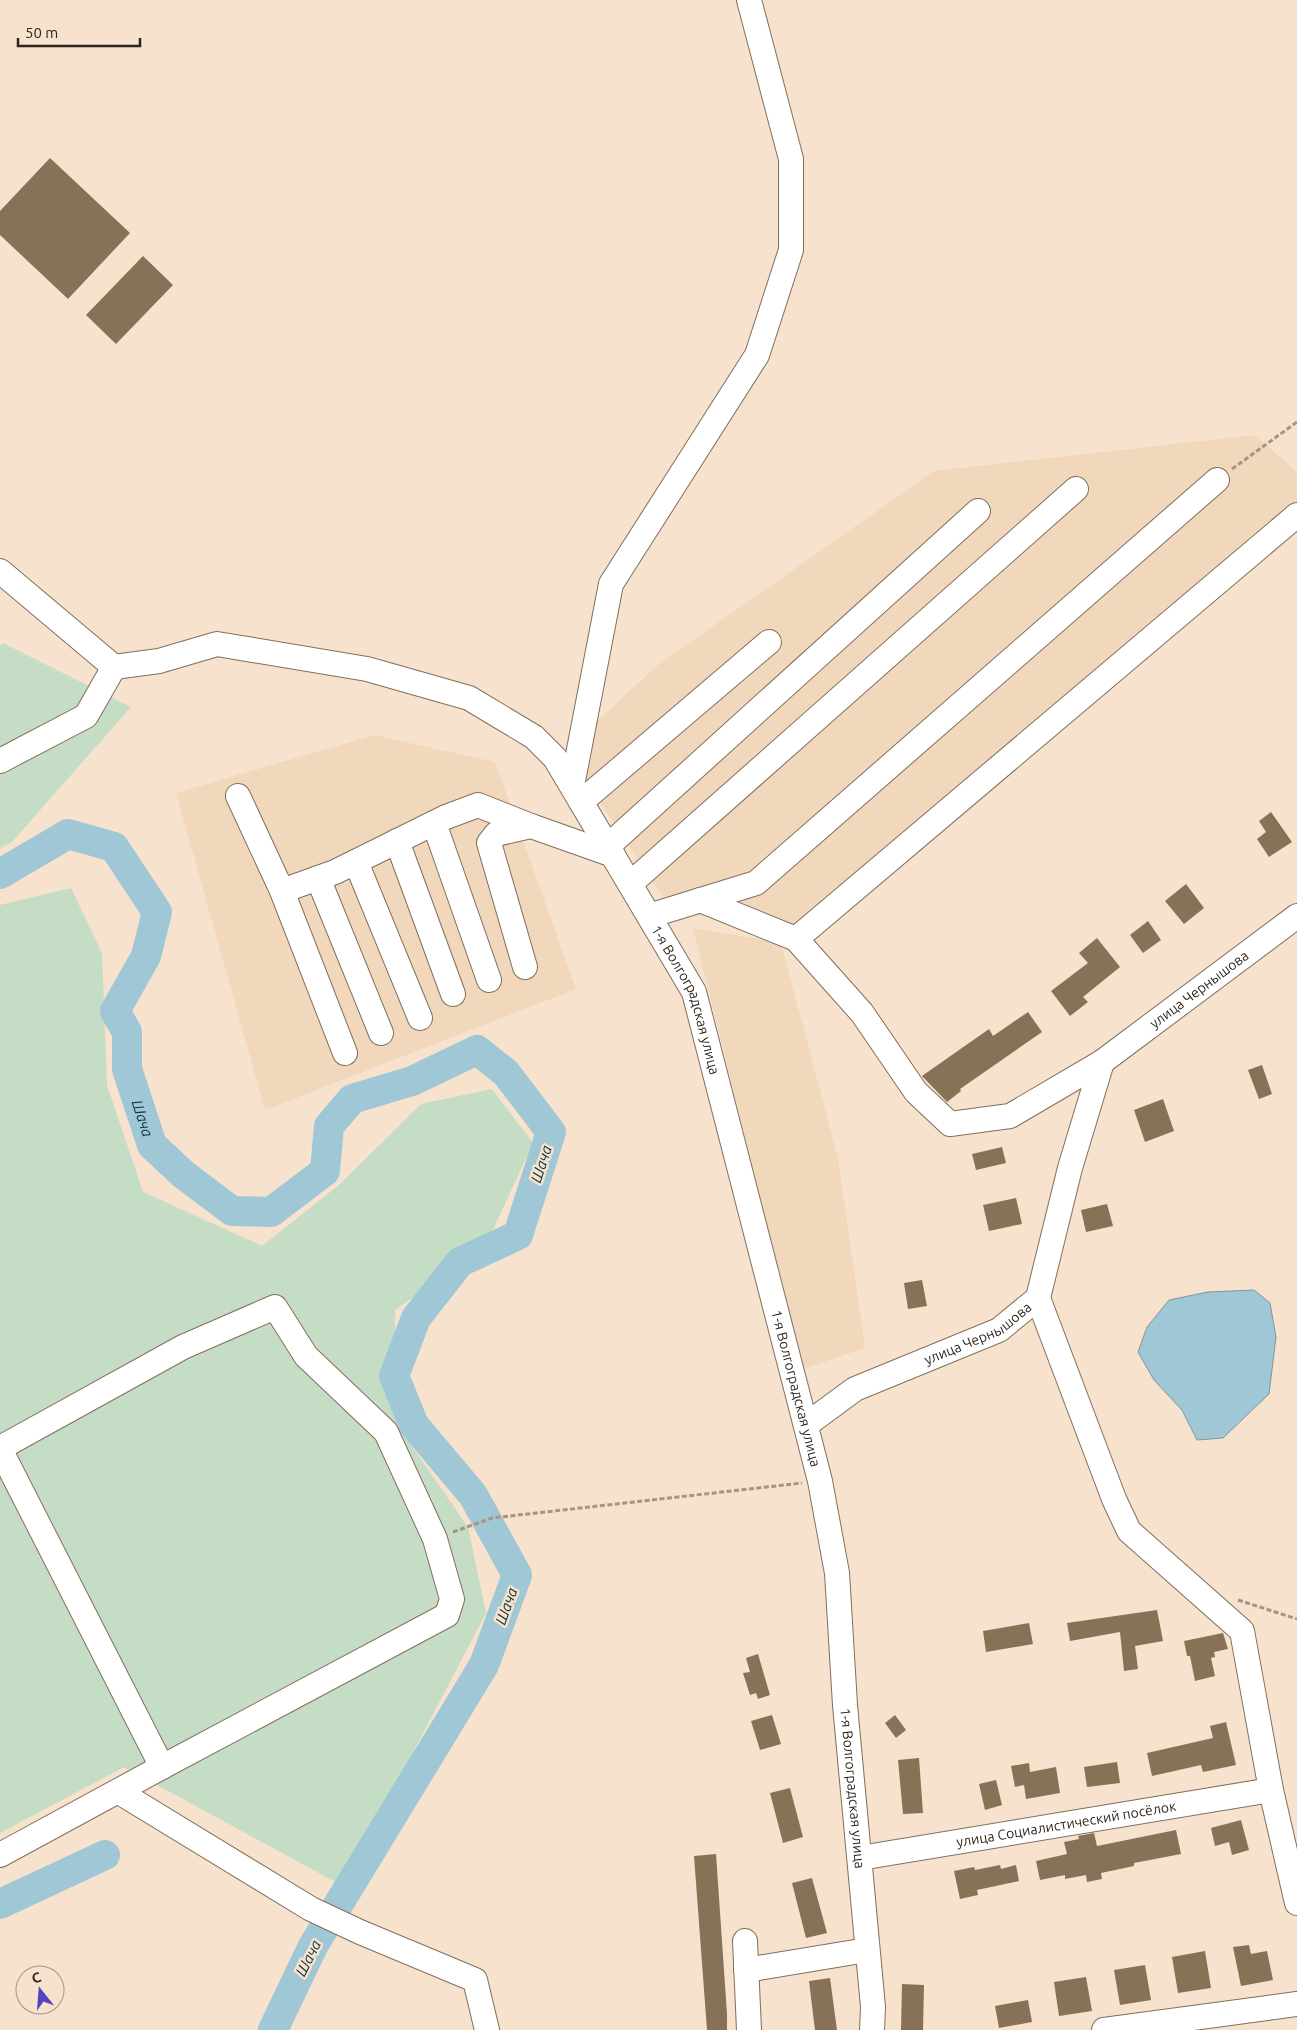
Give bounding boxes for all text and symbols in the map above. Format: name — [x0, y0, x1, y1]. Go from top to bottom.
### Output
scale bar — [18, 15, 140, 47]
text: 50 m — [25, 24, 58, 41]
street label: 1-я Волгоградская улица — [648, 922, 723, 1076]
street label: улица Чернышова — [1147, 947, 1252, 1031]
water label: Шача — [129, 1097, 157, 1139]
water label: Шача — [527, 1143, 555, 1185]
street label: улица Чернышова — [922, 1299, 1034, 1368]
street label: 1-я Волгоградская улица — [768, 1308, 824, 1468]
water label: Шача — [492, 1585, 520, 1627]
street label: 1-я Волгоградская улица — [837, 1707, 868, 1869]
street label: улица Социалистический посёлок — [955, 1798, 1177, 1850]
water label: Шача — [292, 1937, 324, 1979]
north arrow — [15, 1965, 65, 2015]
text: С — [30, 1969, 43, 1987]

